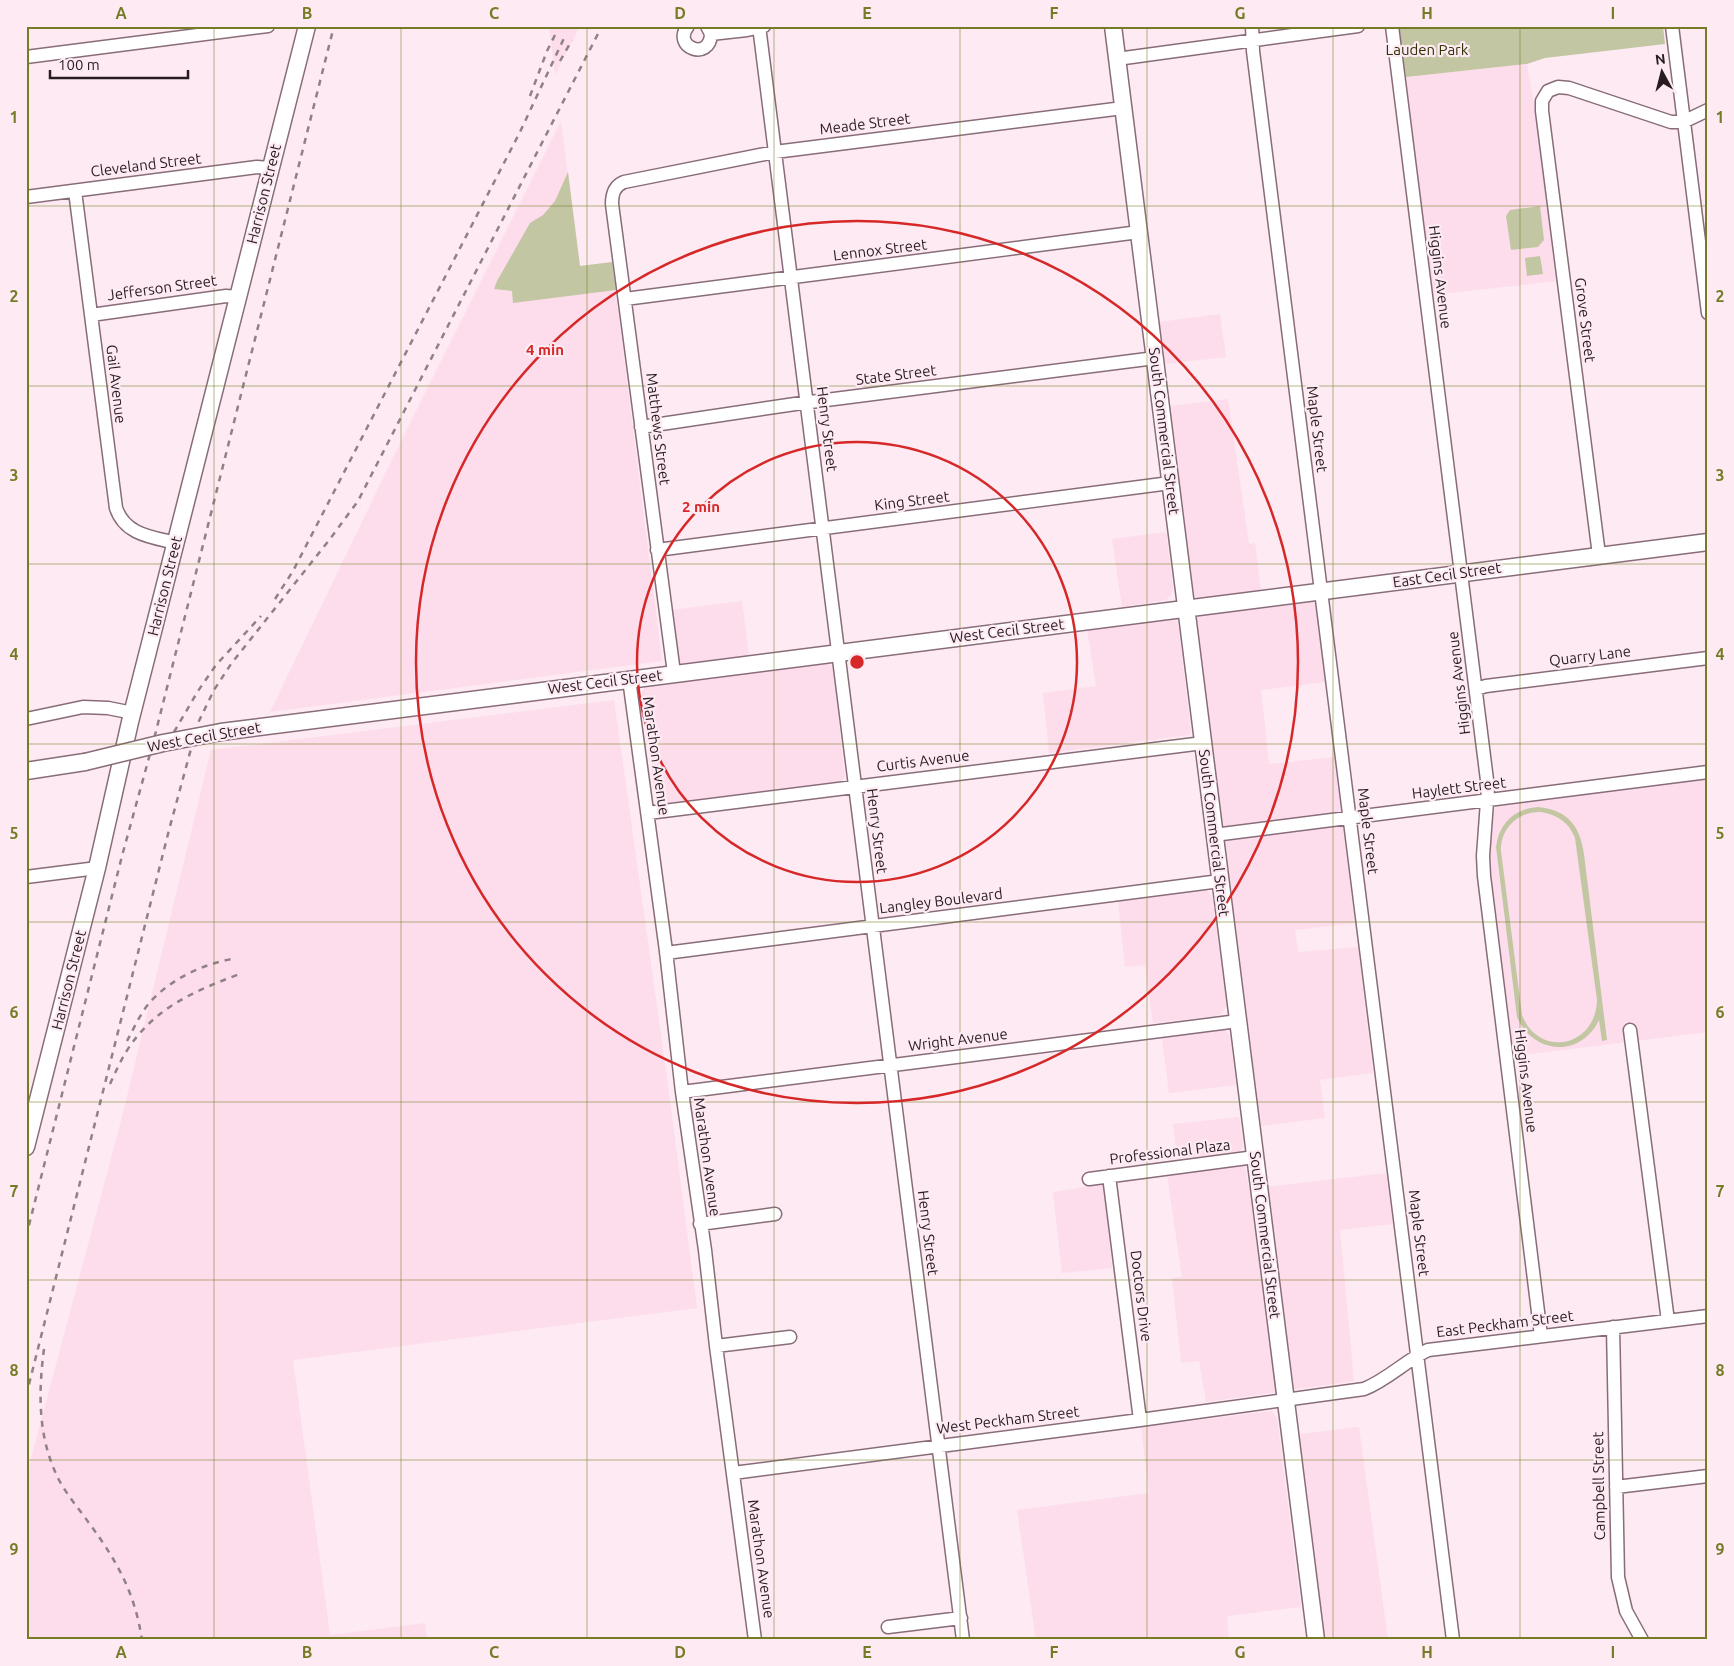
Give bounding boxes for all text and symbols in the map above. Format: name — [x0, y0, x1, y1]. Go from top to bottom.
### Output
text: A — [115, 4, 127, 22]
text: B — [302, 4, 312, 22]
text: C — [489, 4, 499, 22]
text: D — [674, 4, 686, 22]
text: E — [862, 4, 872, 22]
text: F — [1050, 4, 1059, 22]
text: G — [1234, 4, 1246, 22]
text: H — [1421, 4, 1433, 22]
text: I — [1611, 4, 1615, 22]
park label: Lauden Park — [1386, 41, 1469, 58]
scale bar — [50, 48, 188, 80]
north arrow — [1636, 48, 1686, 98]
text: N — [1654, 51, 1667, 68]
text: 100 m — [58, 56, 100, 73]
text: 1 — [9, 108, 19, 126]
text: 1 — [1715, 108, 1725, 126]
street label: Meade Street — [819, 109, 911, 138]
street label: Harrison Street — [243, 142, 284, 246]
street label: Cleveland Street — [90, 149, 202, 180]
street label: Higgins Avenue — [1426, 224, 1455, 330]
street label: Lennox Street — [832, 235, 928, 264]
street label: Jefferson Street — [106, 271, 218, 304]
street label: Grove Street — [1572, 277, 1599, 363]
text: 2 — [9, 287, 19, 305]
text: 2 — [1715, 287, 1725, 305]
text: 4 min — [526, 341, 564, 358]
street label: Gail Avenue — [103, 344, 130, 424]
street label: South Commercial Street — [1146, 346, 1183, 516]
street label: State Street — [855, 361, 937, 388]
street label: Matthews Street — [643, 372, 674, 486]
street label: Henry Street — [814, 385, 841, 473]
street label: Maple Street — [1304, 385, 1331, 473]
text: 3 — [9, 466, 19, 484]
text: 3 — [1715, 466, 1725, 484]
street label: King Street — [873, 487, 951, 514]
text: 2 min — [682, 498, 720, 515]
street label: Harrison Street — [144, 534, 185, 638]
street label: East Cecil Street — [1392, 558, 1502, 591]
street label: West Cecil Street — [949, 615, 1065, 646]
street label: Higgins Avenue — [1444, 630, 1473, 736]
street label: Quarry Lane — [1548, 642, 1632, 669]
text: 4 — [9, 645, 19, 663]
text: 4 — [1715, 645, 1725, 663]
centre of rings — [848, 653, 866, 671]
street label: West Cecil Street — [547, 666, 663, 697]
street label: Marathon Avenue — [640, 695, 673, 816]
street label: West Cecil Street — [146, 718, 262, 755]
street label: Curtis Avenue — [876, 746, 970, 775]
street label: South Commercial Street — [1196, 748, 1233, 918]
street label: Haylett Street — [1411, 773, 1507, 802]
street label: Henry Street — [864, 787, 891, 875]
street label: Maple Street — [1355, 787, 1382, 875]
text: 5 — [9, 824, 19, 842]
text: 5 — [1715, 824, 1725, 842]
street label: Langley Boulevard — [878, 885, 1003, 916]
street label: Harrison Street — [48, 928, 89, 1032]
text: 6 — [9, 1003, 19, 1021]
text: 6 — [1715, 1003, 1725, 1021]
street label: Wright Avenue — [907, 1025, 1009, 1054]
street label: Higgins Avenue — [1512, 1028, 1541, 1134]
street label: Marathon Avenue — [691, 1096, 724, 1217]
street label: Professional Plaza — [1109, 1136, 1231, 1167]
street label: South Commercial Street — [1247, 1150, 1284, 1320]
text: 7 — [9, 1182, 19, 1200]
text: 7 — [1715, 1182, 1725, 1200]
street label: Henry Street — [915, 1189, 942, 1277]
street label: Maple Street — [1406, 1189, 1433, 1277]
street label: Doctors Drive — [1127, 1249, 1156, 1343]
street label: East Peckham Street — [1435, 1307, 1575, 1340]
text: 8 — [9, 1361, 19, 1379]
text: 8 — [1715, 1361, 1725, 1379]
street label: West Peckham Street — [936, 1402, 1080, 1437]
street label: Campbell Street — [1589, 1431, 1608, 1541]
street label: Marathon Avenue — [745, 1498, 778, 1619]
text: 9 — [9, 1540, 19, 1558]
text: 9 — [1715, 1540, 1725, 1558]
text: A — [115, 1643, 127, 1661]
text: B — [302, 1643, 312, 1661]
text: C — [489, 1643, 499, 1661]
text: D — [674, 1643, 686, 1661]
text: E — [862, 1643, 872, 1661]
text: F — [1050, 1643, 1059, 1661]
text: G — [1234, 1643, 1246, 1661]
text: H — [1421, 1643, 1433, 1661]
text: I — [1611, 1643, 1615, 1661]

